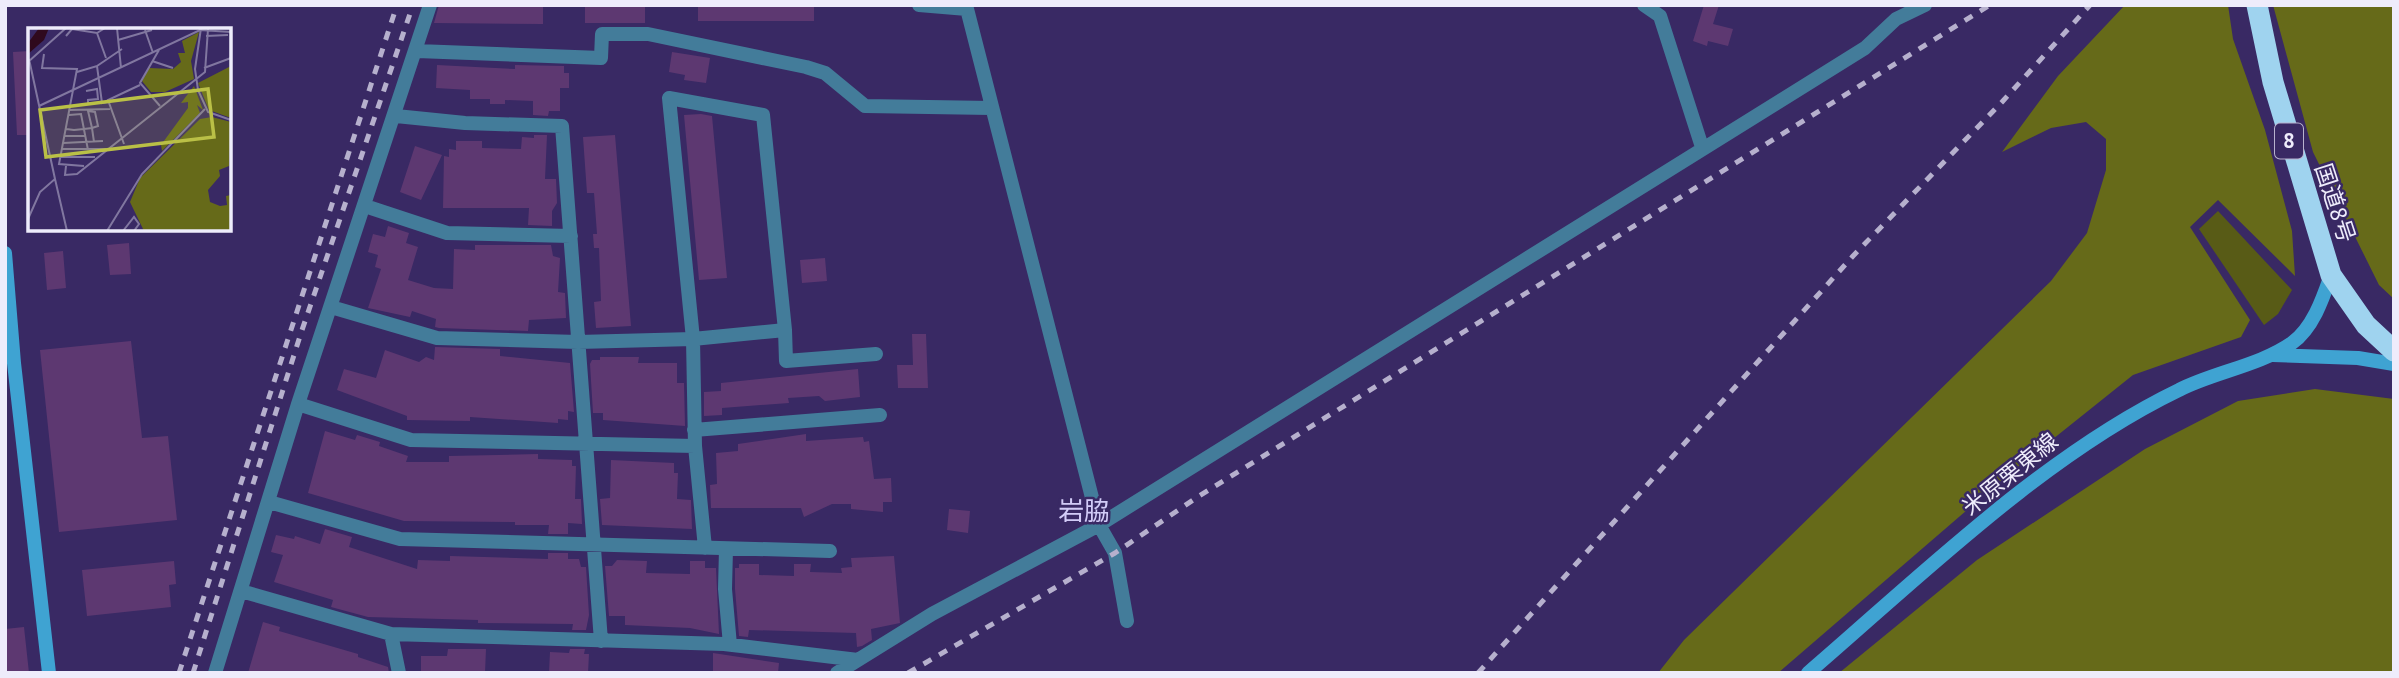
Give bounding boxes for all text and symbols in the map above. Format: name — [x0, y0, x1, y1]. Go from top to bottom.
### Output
inset map — [28, 28, 231, 231]
road number: 8 — [2275, 124, 2303, 158]
street label: 国道8号 — [2309, 160, 2362, 246]
street label: 米原栗東線 — [1956, 426, 2063, 521]
district label: 岩脇 — [1058, 494, 1110, 527]

